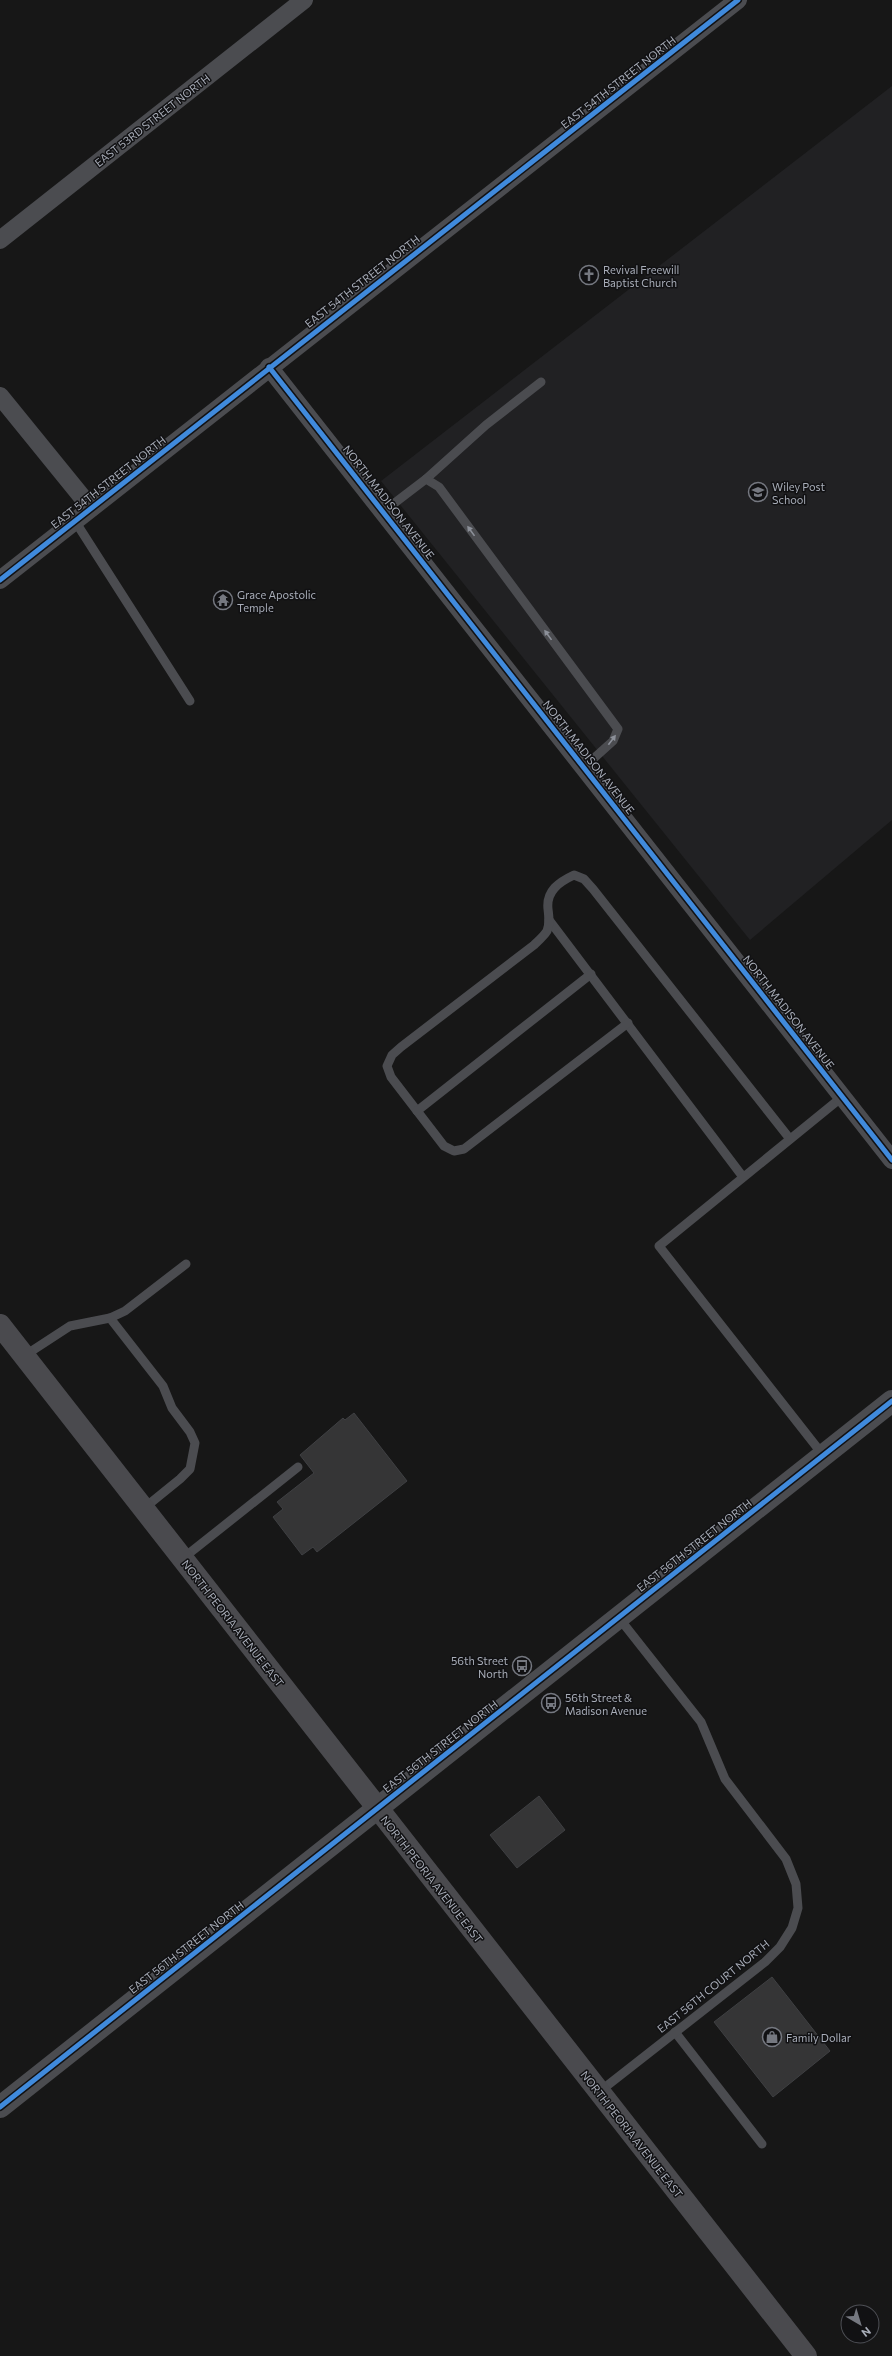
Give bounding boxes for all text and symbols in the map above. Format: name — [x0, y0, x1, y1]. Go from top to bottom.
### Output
street label: EAST 54TH STREET NORTH — [558, 33, 678, 131]
street label: EAST 53RD STREET NORTH — [92, 71, 212, 169]
street label: EAST 54TH STREET NORTH — [302, 232, 422, 330]
place label: Revival Freewill Baptist Church — [603, 263, 679, 289]
church icon: Revival Freewill Baptist Church — [578, 264, 600, 286]
street label: EAST 54TH STREET NORTH — [48, 433, 168, 531]
street label: NORTH MADISON AVENUE — [341, 443, 437, 561]
place label: Wiley Post School — [772, 480, 825, 506]
school or university icon: Wiley Post School — [747, 481, 769, 503]
one-way arrow — [467, 525, 475, 536]
place label: Grace Apostolic Temple — [237, 588, 316, 614]
temple icon: Grace Apostolic Temple — [212, 589, 234, 611]
one-way arrow — [545, 630, 553, 640]
street label: NORTH MADISON AVENUE — [541, 698, 637, 816]
one-way arrow — [608, 735, 616, 746]
street label: NORTH MADISON AVENUE — [741, 953, 837, 1071]
street label: EAST 56TH STREET NORTH — [634, 1496, 754, 1594]
street label: NORTH PEORIA AVENUE EAST — [179, 1557, 287, 1689]
place label: 56th Street North — [451, 1654, 508, 1680]
bus stop icon: 56th Street North — [511, 1655, 533, 1677]
place label: 56th Street & Madison Avenue — [565, 1691, 647, 1717]
bus stop icon: 56th Street & Madison Avenue — [540, 1692, 562, 1714]
street label: EAST 56TH STREET NORTH — [380, 1697, 500, 1795]
street label: NORTH PEORIA AVENUE EAST — [378, 1813, 486, 1945]
street label: EAST 56TH STREET NORTH — [126, 1898, 246, 1996]
street label: EAST 56TH COURT NORTH — [654, 1937, 772, 2035]
shop icon: Family Dollar — [761, 2026, 783, 2048]
place label: Family Dollar — [786, 2031, 852, 2044]
street label: NORTH PEORIA AVENUE EAST — [578, 2068, 686, 2200]
north arrow — [840, 2304, 880, 2344]
text: N — [859, 2325, 874, 2340]

